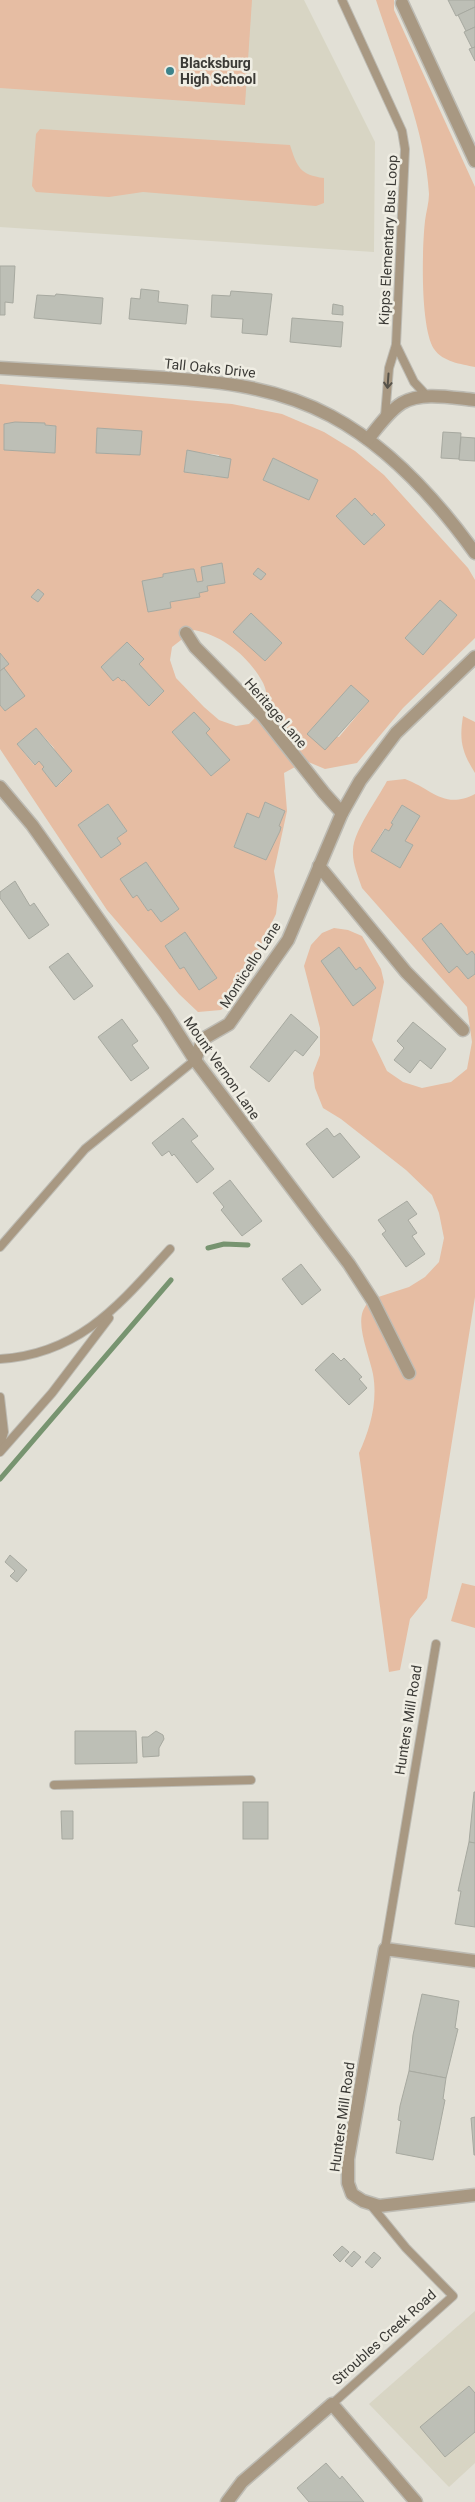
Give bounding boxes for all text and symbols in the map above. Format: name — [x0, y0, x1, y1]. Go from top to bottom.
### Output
place label: Blacksburg High School — [180, 55, 256, 87]
marker: Blacksburg High School — [164, 65, 176, 77]
street label: Kipps Elementary Bus Loop — [376, 154, 400, 326]
street label: Tall Oaks Drive — [163, 355, 257, 381]
one-way arrow — [383, 373, 393, 389]
street label: Heritage Lane — [241, 675, 311, 751]
street label: Monticello Lane — [216, 919, 284, 1011]
street label: Mount Vernon Lane — [181, 1014, 263, 1122]
street label: Hunters Mill Road — [391, 1664, 425, 1776]
street label: Hunters Mill Road — [326, 2061, 358, 2173]
street label: Stroubles Creek Road — [329, 2286, 439, 2388]

